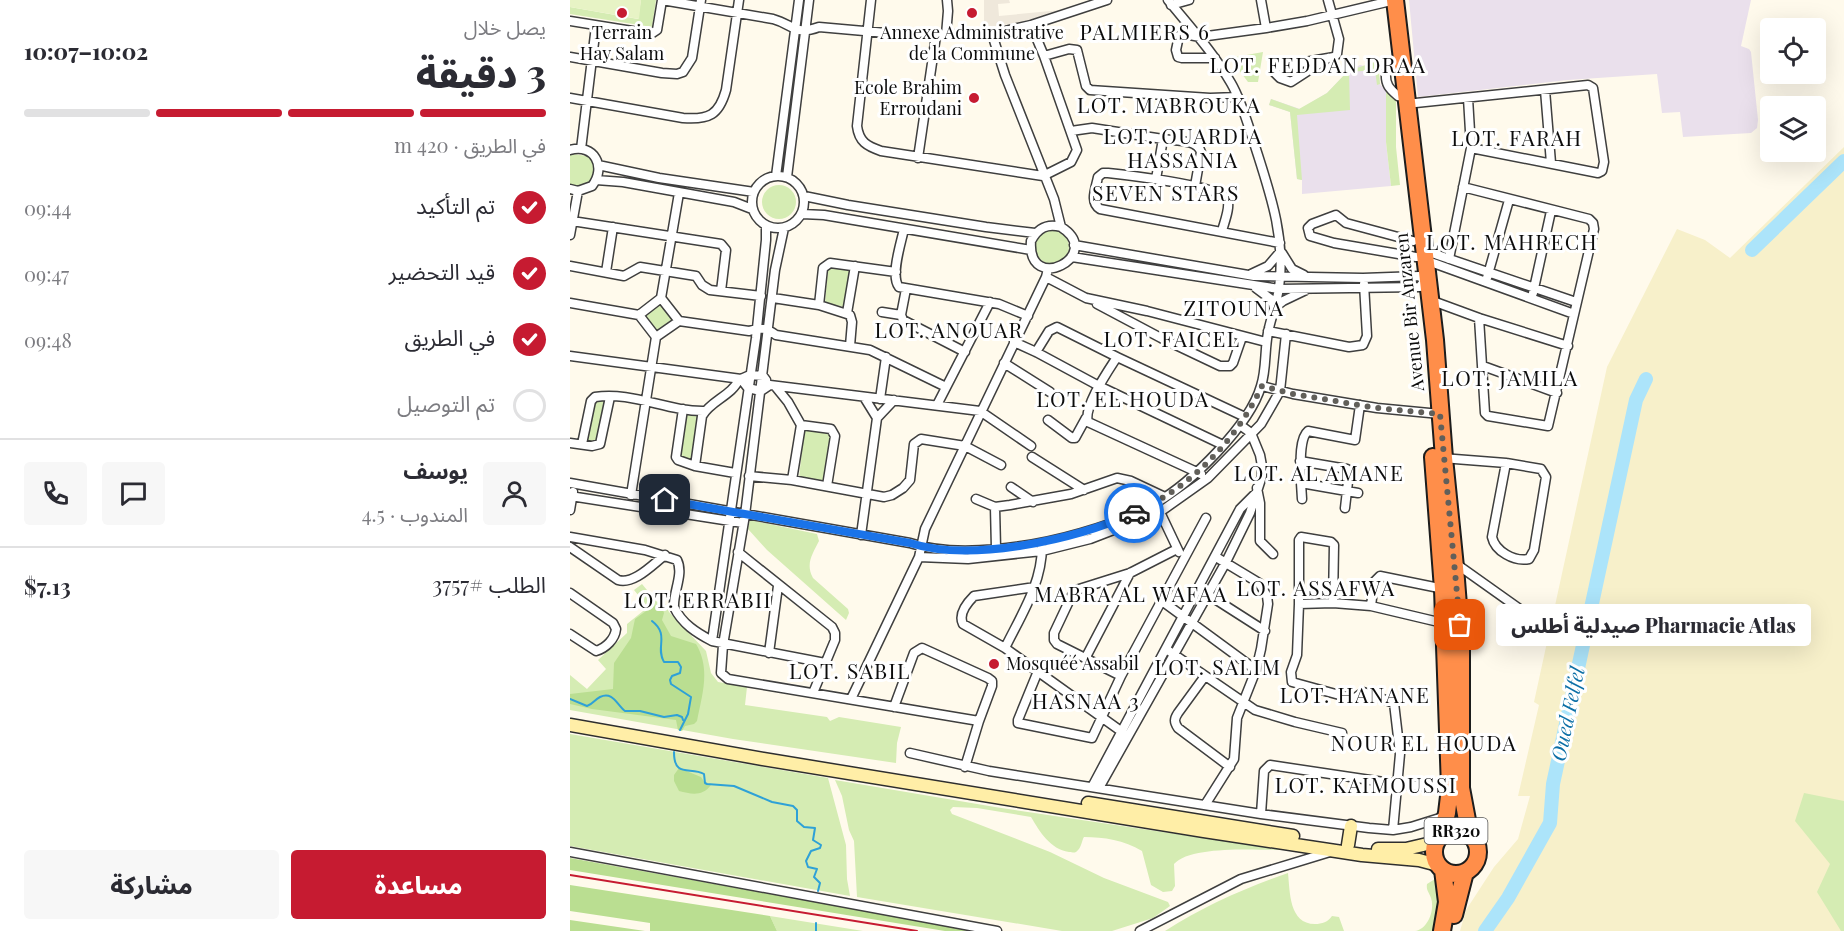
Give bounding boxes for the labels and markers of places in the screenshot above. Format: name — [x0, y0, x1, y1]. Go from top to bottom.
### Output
marker: Terrain Hay Salam — [615, 6, 629, 20]
marker: Annexe Administrative de la Commune — [965, 6, 979, 20]
place label: Terrain Hay Salam — [580, 20, 664, 65]
place label: Annexe Administrative de la Commune — [879, 20, 1064, 65]
place label: Ecole Brahim Erroudani — [854, 75, 962, 120]
marker: Ecole Brahim Erroudani — [967, 91, 981, 105]
pin — [639, 474, 690, 525]
pin — [1434, 599, 1485, 650]
callout: Pharmacie Atlas صيدلية أطلس — [1496, 604, 1811, 646]
place label: Mosquéé Assabil — [1006, 651, 1139, 675]
marker: Mosquéé Assabil — [987, 657, 1001, 671]

